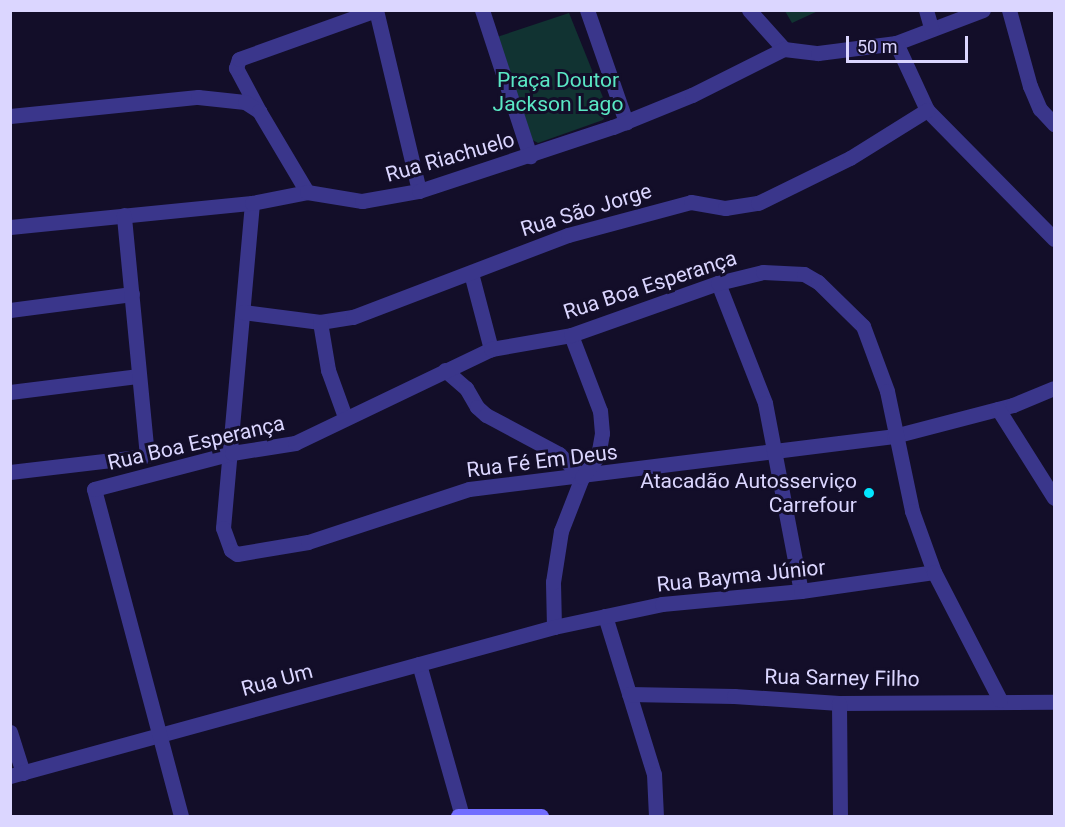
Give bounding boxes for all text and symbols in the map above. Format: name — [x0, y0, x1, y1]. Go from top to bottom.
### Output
scale bar — [849, 24, 970, 62]
text: 50 m — [857, 36, 897, 57]
park label: Praça Doutor Jackson Lago — [493, 67, 623, 117]
street label: Rua Riachuelo — [383, 127, 517, 187]
street label: Rua São Jorge — [517, 178, 655, 242]
street label: Rua Boa Esperança — [560, 245, 740, 325]
street label: Rua Boa Esperança — [105, 410, 287, 476]
street label: Rua Fé Em Deus — [465, 439, 619, 483]
place label: Atacadão Autosserviço Carrefour — [640, 468, 857, 518]
marker: Atacadão Autosserviço Carrefour — [862, 486, 876, 500]
street label: Rua Bayma Júnior — [655, 555, 827, 597]
street label: Rua Um — [238, 658, 316, 702]
street label: Rua Sarney Filho — [764, 664, 920, 692]

